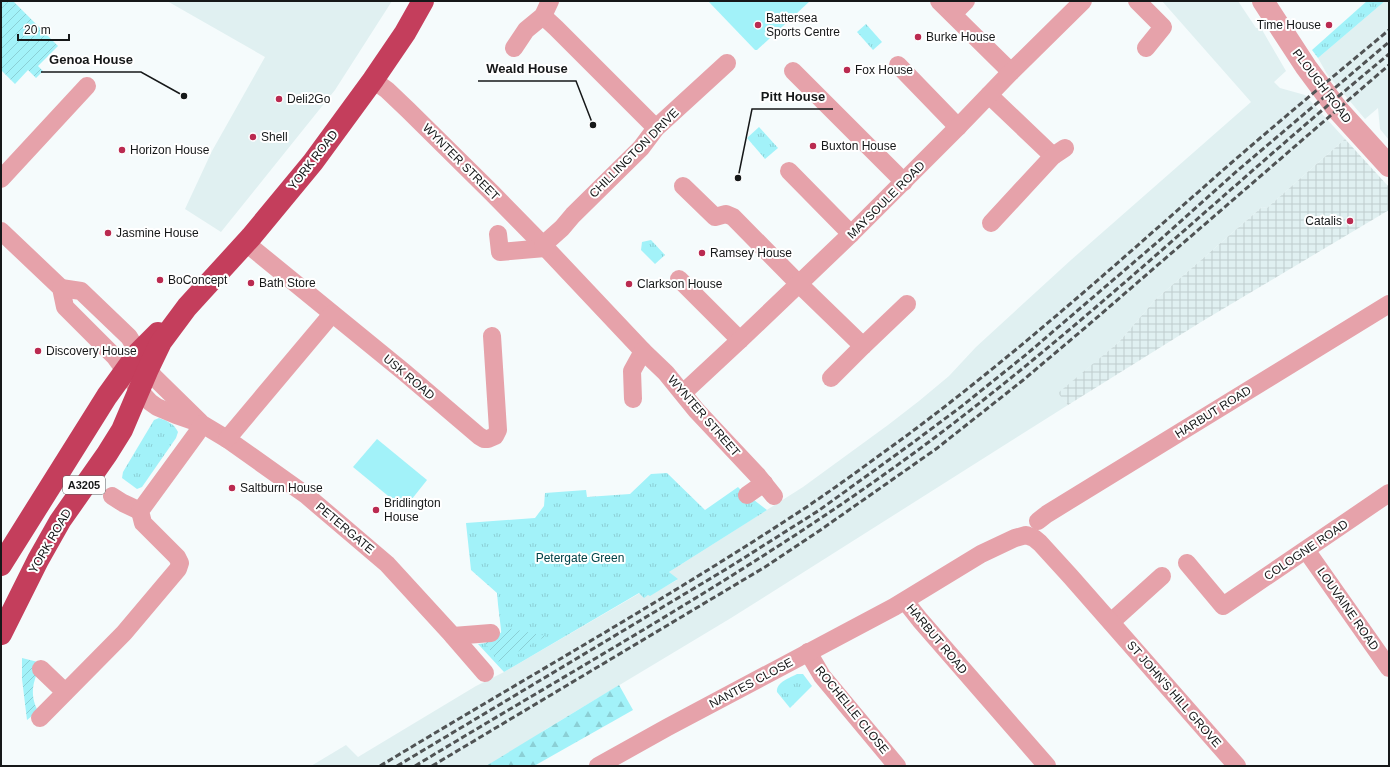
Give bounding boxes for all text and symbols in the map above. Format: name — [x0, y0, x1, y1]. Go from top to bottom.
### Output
place label: Battersea Sports Centre — [766, 11, 840, 39]
scale bar — [18, 16, 69, 42]
place label: Time House — [1257, 18, 1321, 32]
marker: Battersea Sports Centre — [753, 20, 763, 30]
marker: Time House — [1324, 20, 1334, 30]
text: 20 m — [24, 23, 51, 37]
place label: Burke House — [926, 30, 996, 44]
marker: Burke House — [913, 32, 923, 42]
street label: PLOUGH ROAD — [1290, 46, 1354, 126]
callout: Genoa House — [41, 47, 141, 72]
text: Genoa House — [49, 52, 133, 67]
callout: Weald House — [478, 56, 576, 81]
text: Weald House — [486, 61, 568, 76]
place label: Fox House — [855, 63, 913, 77]
marker: Fox House — [842, 65, 852, 75]
callout: Pitt House — [752, 84, 833, 109]
text: Pitt House — [761, 89, 825, 104]
place label: Deli2Go — [287, 92, 331, 106]
marker: Deli2Go — [274, 94, 284, 104]
street label: CHILLINGTON DRIVE — [586, 105, 682, 201]
street label: WYNTER STREET — [420, 121, 503, 204]
street label: YORK ROAD — [285, 127, 341, 193]
place label: Shell — [261, 130, 288, 144]
marker: Shell — [248, 132, 258, 142]
place label: Buxton House — [821, 139, 897, 153]
marker: Buxton House — [808, 141, 818, 151]
place label: Horizon House — [130, 143, 210, 157]
marker: Horizon House — [117, 145, 127, 155]
street label: MAYSOULE ROAD — [844, 158, 928, 242]
place label: Catalis — [1305, 214, 1342, 228]
marker: Catalis — [1345, 216, 1355, 226]
place label: Jasmine House — [116, 226, 199, 240]
marker: Jasmine House — [103, 228, 113, 238]
place label: Ramsey House — [710, 246, 792, 260]
marker: Ramsey House — [697, 248, 707, 258]
place label: BoConcept — [168, 273, 228, 287]
marker: BoConcept — [155, 275, 165, 285]
place label: Bath Store — [259, 276, 316, 290]
place label: Clarkson House — [637, 277, 723, 291]
marker: Bath Store — [246, 278, 256, 288]
marker: Clarkson House — [624, 279, 634, 289]
place label: Discovery House — [46, 344, 137, 358]
marker: Discovery House — [33, 346, 43, 356]
street label: USK ROAD — [380, 351, 438, 403]
street label: WYNTER STREET — [665, 373, 743, 460]
street label: HARBUT ROAD — [1172, 383, 1254, 441]
road number: A3205 — [63, 476, 105, 494]
place label: Saltburn House — [240, 481, 323, 495]
marker: Saltburn House — [227, 483, 237, 493]
place label: Bridlington House — [384, 496, 441, 524]
street label: PETERGATE — [313, 500, 377, 556]
marker: Bridlington House — [371, 505, 381, 515]
street label: YORK ROAD — [26, 506, 74, 576]
street label: COLOGNE ROAD — [1261, 517, 1351, 583]
park label: Petergate Green — [536, 551, 624, 565]
street label: LOUVAINE ROAD — [1314, 565, 1382, 653]
street label: HARBUT ROAD — [904, 601, 971, 677]
street label: ST JOHN'S HILL GROVE — [1124, 638, 1224, 750]
street label: NANTES CLOSE — [707, 655, 795, 711]
street label: ROCHELLE CLOSE — [812, 663, 892, 757]

